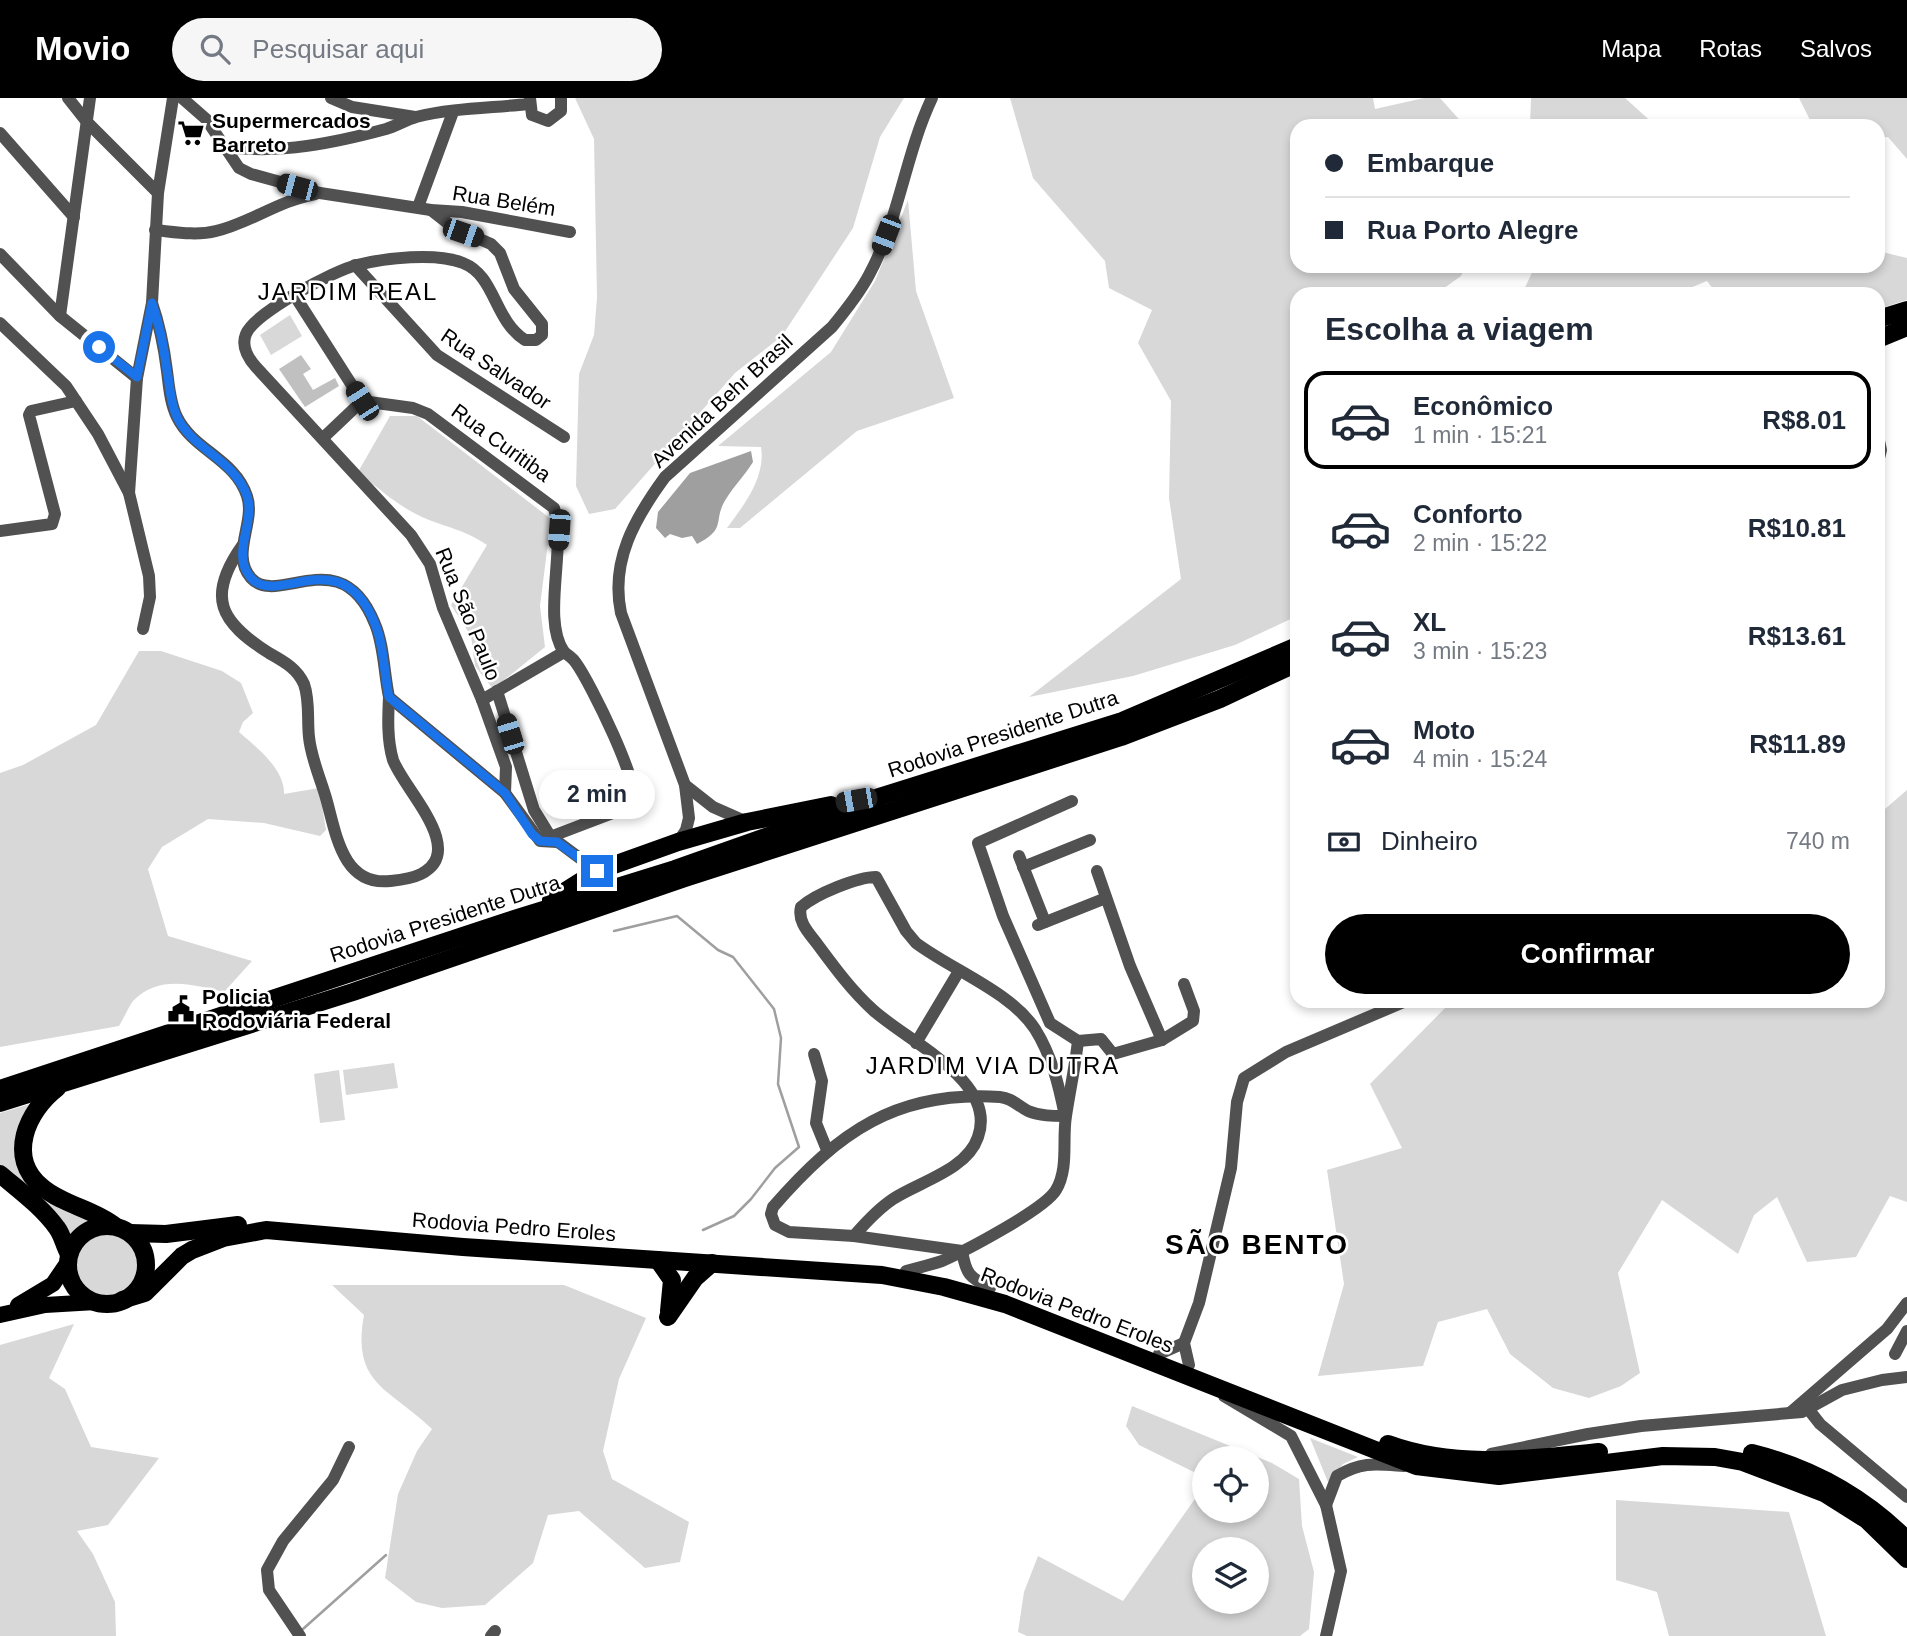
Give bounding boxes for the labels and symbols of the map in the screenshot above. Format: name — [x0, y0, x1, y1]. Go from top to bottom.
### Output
place label: Supermercados Barreto — [212, 109, 371, 156]
supermarket icon: Supermercados Barreto — [176, 118, 206, 148]
car — [274, 171, 321, 203]
street label: Rua Belém — [451, 181, 557, 220]
car — [869, 212, 904, 258]
car — [440, 216, 487, 250]
district label: JARDIM REAL — [258, 278, 438, 305]
street label: Rua Salvador — [437, 323, 555, 414]
street label: Avenida Behr Brasil — [647, 329, 797, 472]
route start — [83, 331, 115, 363]
car — [342, 378, 383, 424]
street label: Rua Curitiba — [447, 399, 556, 486]
car — [548, 508, 571, 552]
street label: Rua São Paulo — [431, 544, 506, 684]
street label: Rodovia Presidente Dutra — [885, 685, 1121, 782]
car — [494, 711, 527, 757]
callout: 2 min — [539, 770, 655, 818]
car — [834, 786, 879, 814]
route end — [581, 855, 613, 887]
street label: Rodovia Presidente Dutra — [327, 870, 563, 967]
place label: Policia Rodoviária Federal — [202, 985, 391, 1032]
public building icon: Policia Rodoviária Federal — [166, 994, 196, 1024]
district label: JARDIM VIA DUTRA — [866, 1052, 1120, 1079]
street label: Rodovia Pedro Eroles — [411, 1208, 617, 1245]
district label: SÃO BENTO — [1165, 1229, 1349, 1260]
street label: Rodovia Pedro Eroles — [978, 1262, 1177, 1357]

